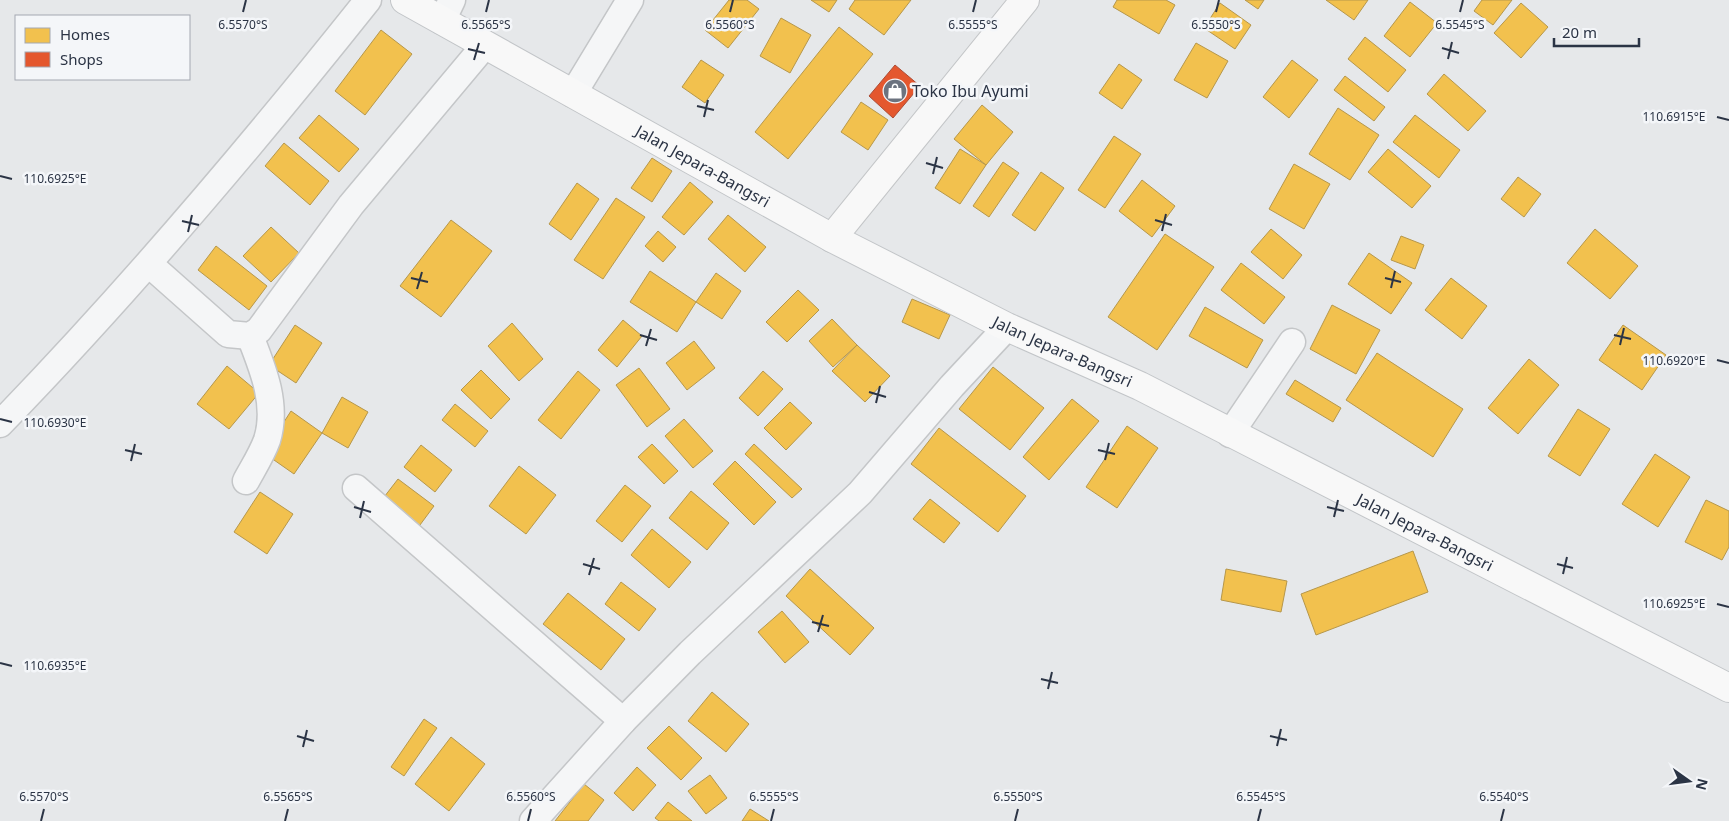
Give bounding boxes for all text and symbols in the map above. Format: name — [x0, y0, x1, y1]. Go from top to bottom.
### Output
legend — [15, 15, 190, 80]
scale bar — [1554, 15, 1639, 47]
text: 6.5570°S — [218, 16, 268, 33]
text: 6.5565°S — [461, 16, 511, 33]
text: 6.5560°S — [705, 16, 755, 33]
text: 6.5555°S — [948, 16, 998, 33]
text: 6.5550°S — [1191, 16, 1241, 33]
text: 6.5545°S — [1435, 16, 1485, 33]
text: 20 m — [1562, 22, 1597, 42]
text: Homes — [60, 24, 110, 44]
text: Shops — [60, 49, 103, 69]
shop icon: Toko Ibu Ayumi — [882, 78, 908, 104]
place label: Toko Ibu Ayumi — [912, 80, 1029, 102]
text: 110.6915°E — [1642, 108, 1706, 125]
street label: Jalan Jepara-Bangsri — [630, 119, 774, 212]
text: 110.6925°E — [23, 170, 87, 187]
street label: Jalan Jepara-Bangsri — [987, 310, 1136, 392]
text: 110.6920°E — [1642, 352, 1706, 369]
text: 110.6930°E — [23, 414, 87, 431]
street label: Jalan Jepara-Bangsri — [1351, 487, 1497, 576]
text: 110.6925°E — [1642, 595, 1706, 612]
text: 110.6935°E — [23, 657, 87, 674]
north arrow — [1664, 756, 1714, 806]
text: N — [1692, 776, 1713, 792]
text: 6.5570°S — [19, 788, 69, 805]
text: 6.5565°S — [263, 788, 313, 805]
text: 6.5560°S — [506, 788, 556, 805]
text: 6.5555°S — [749, 788, 799, 805]
text: 6.5550°S — [993, 788, 1043, 805]
text: 6.5545°S — [1236, 788, 1286, 805]
text: 6.5540°S — [1479, 788, 1529, 805]

